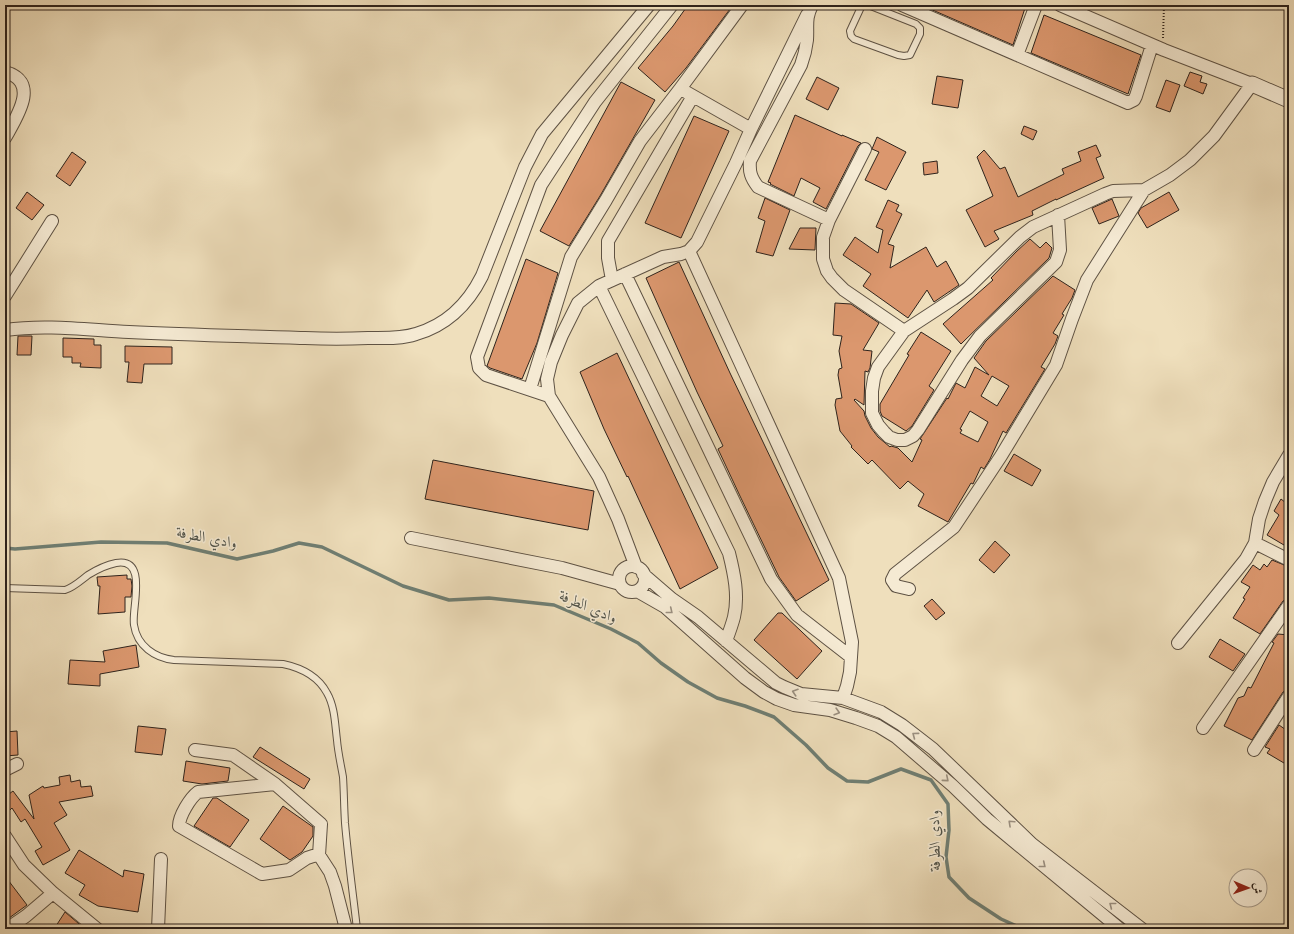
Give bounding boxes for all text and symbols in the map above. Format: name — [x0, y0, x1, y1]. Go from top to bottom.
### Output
water label: وادي الطرفة — [173, 524, 239, 555]
water label: وادي الطرفة — [554, 587, 619, 630]
one-way arrow — [666, 607, 673, 614]
one-way arrow — [792, 688, 799, 697]
one-way arrow — [833, 707, 840, 716]
one-way arrow — [913, 733, 920, 740]
one-way arrow — [941, 775, 948, 782]
water label: وادي الطرفة — [927, 809, 947, 873]
one-way arrow — [1008, 821, 1016, 828]
one-way arrow — [1038, 861, 1045, 868]
north arrow — [1228, 868, 1268, 908]
text: ش — [1251, 883, 1262, 894]
one-way arrow — [1109, 903, 1116, 910]

